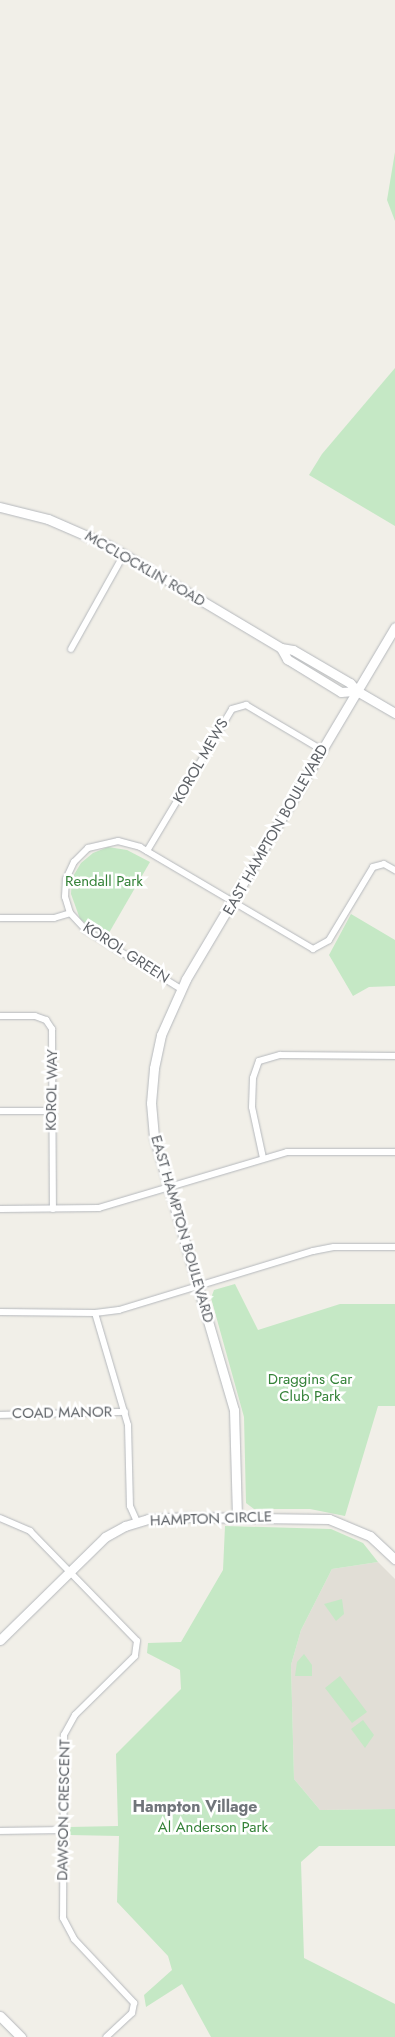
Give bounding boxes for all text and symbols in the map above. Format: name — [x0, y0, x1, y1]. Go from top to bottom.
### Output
street label: MCCLOCKLIN ROAD — [82, 527, 208, 611]
street label: KOROL MEWS — [170, 716, 232, 806]
street label: EAST HAMPTON BOULEVARD — [220, 741, 332, 919]
park label: Rendall Park — [65, 873, 143, 891]
street label: KOROL GREEN — [79, 918, 173, 988]
street label: KOROL WAY — [42, 1049, 62, 1131]
street label: EAST HAMPTON BOULEVARD — [147, 1133, 217, 1325]
park label: Draggins Car Club Park — [268, 1370, 352, 1405]
street label: COAD MANOR — [12, 1403, 112, 1423]
street label: HAMPTON CIRCLE — [150, 1508, 272, 1530]
street label: DAWSON CRESCENT — [54, 1739, 74, 1881]
district label: Hampton Village — [132, 1797, 258, 1817]
park label: Al Anderson Park — [158, 1819, 268, 1837]

